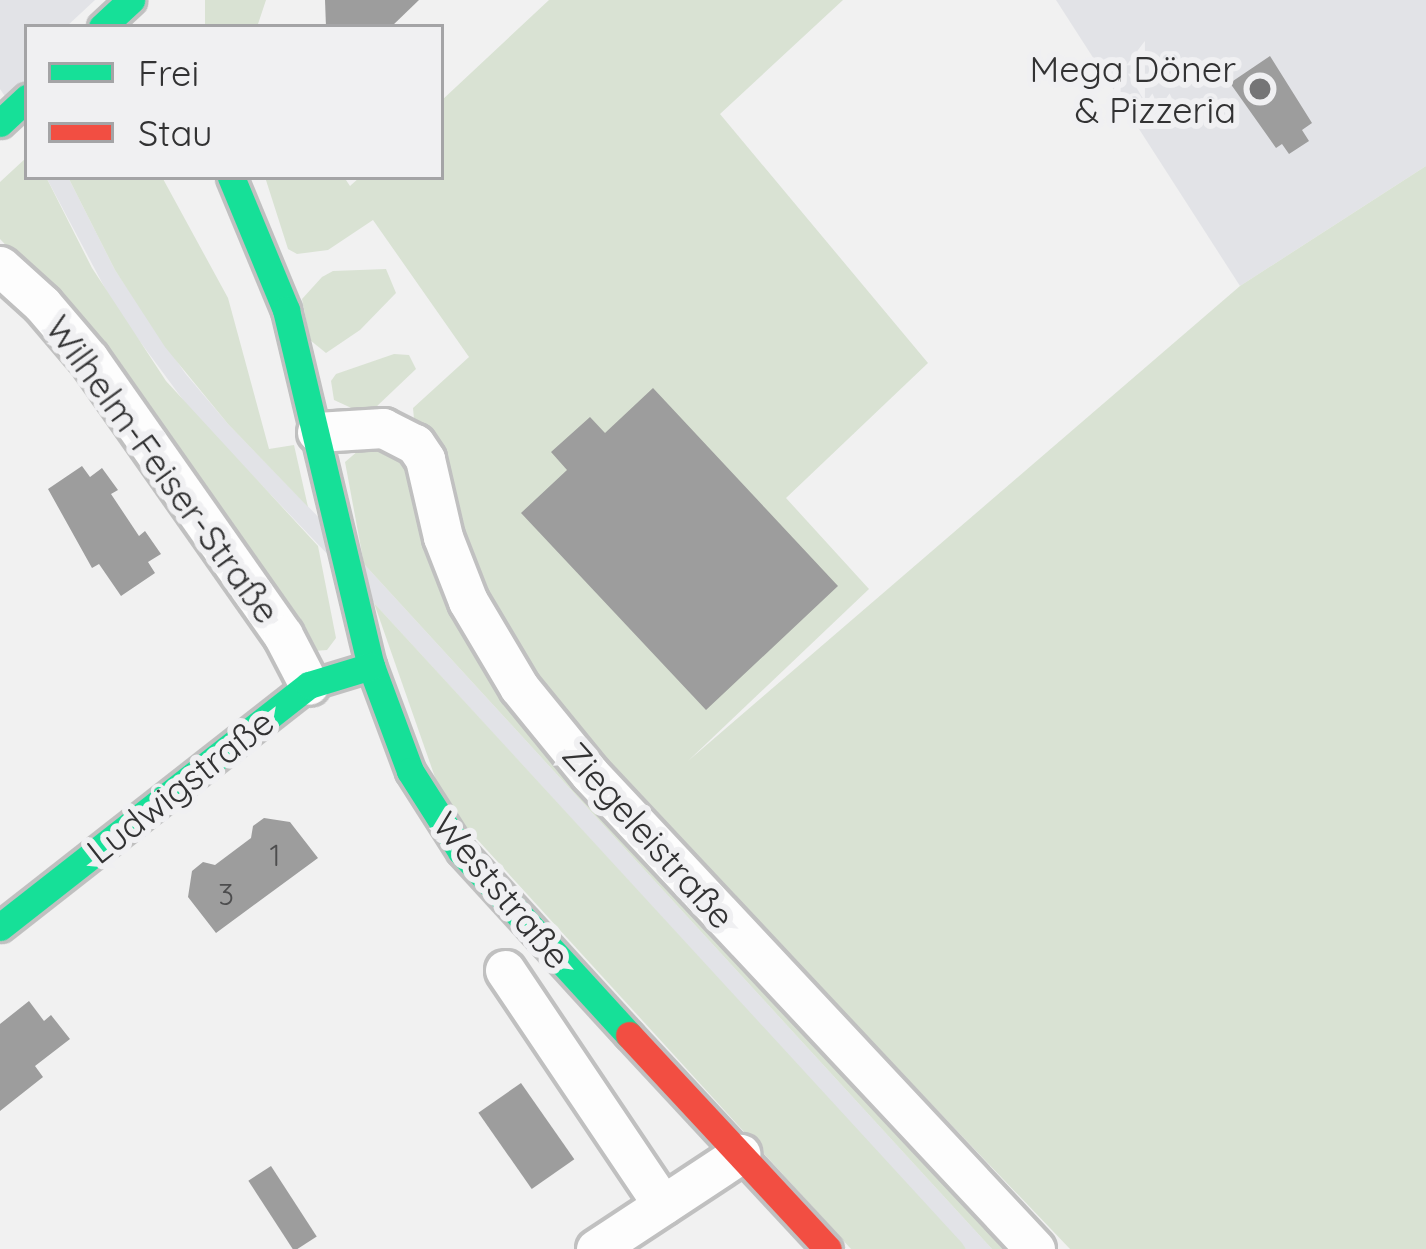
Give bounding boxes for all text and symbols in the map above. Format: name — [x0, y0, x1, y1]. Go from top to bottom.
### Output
legend — [24, 24, 444, 180]
place label: Mega Döner & Pizzeria — [1030, 46, 1236, 131]
text: Frei — [138, 50, 199, 95]
marker: Mega Döner & Pizzeria — [1247, 76, 1273, 102]
text: Stau — [138, 110, 212, 155]
street label: Wilhelm-Feiser-Straße — [37, 307, 289, 631]
street label: Ludwigstraße — [78, 700, 282, 872]
street label: Ziegeleistraße — [554, 733, 744, 937]
street label: Weststraße — [424, 803, 580, 977]
house number: 1 — [269, 837, 281, 873]
house number: 3 — [218, 876, 234, 912]

